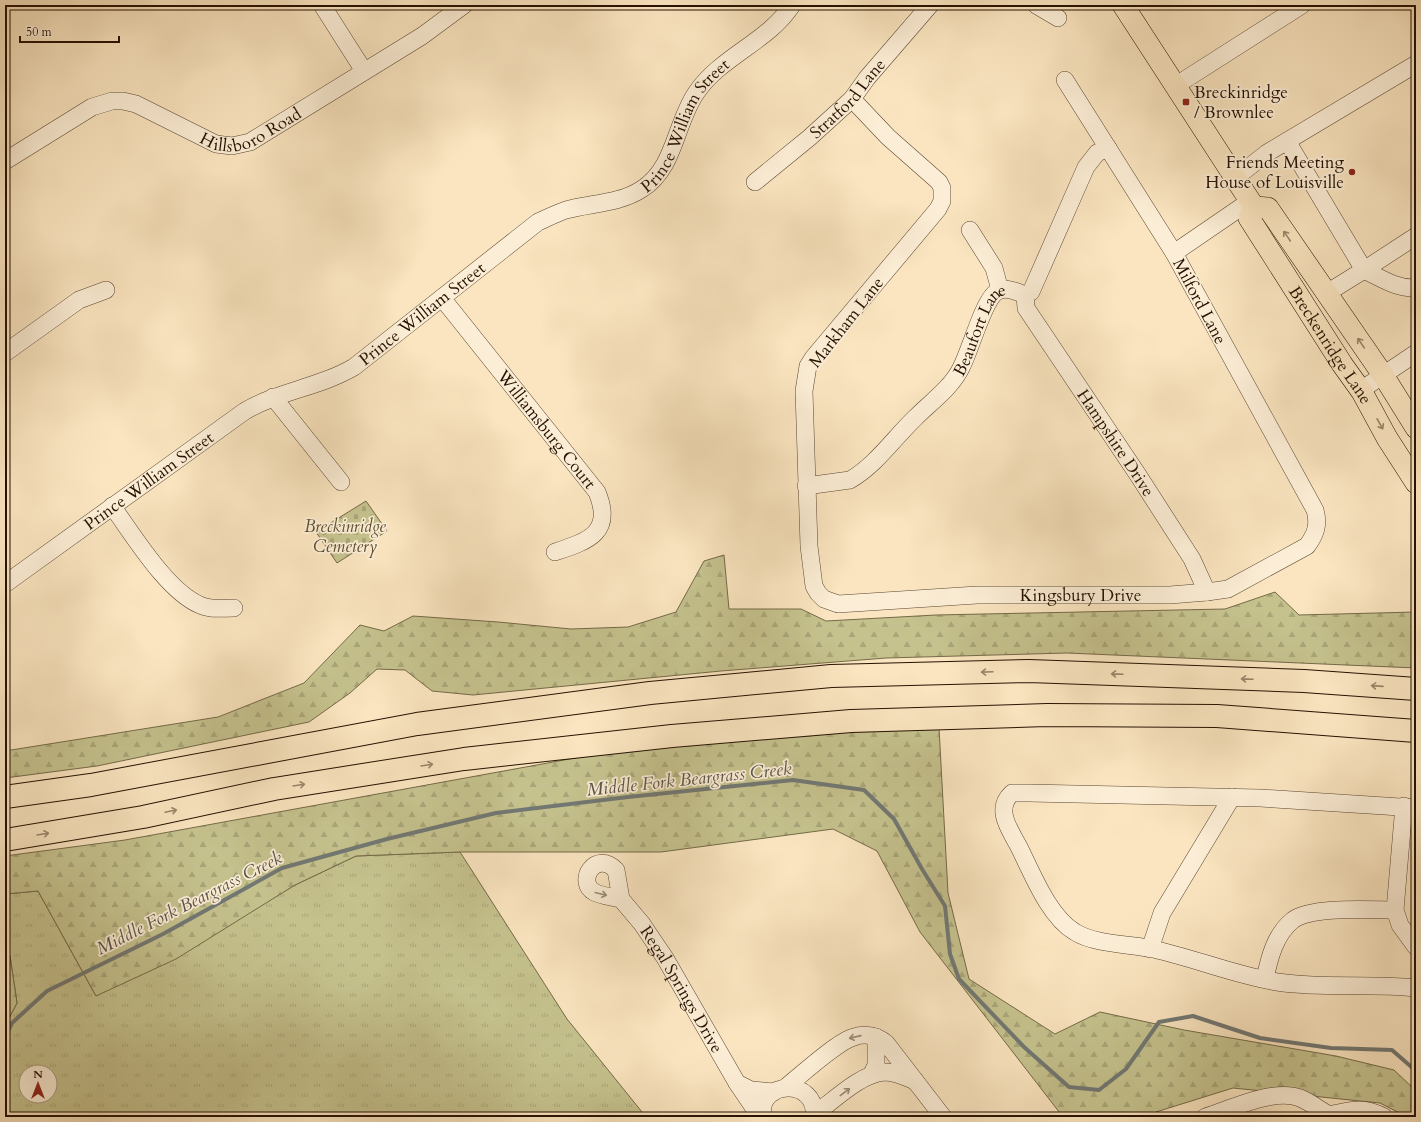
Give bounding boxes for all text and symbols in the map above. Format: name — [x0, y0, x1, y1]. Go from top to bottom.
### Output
scale bar — [20, 18, 119, 44]
text: 50 m — [26, 24, 53, 40]
street label: Prince William Street — [636, 53, 735, 198]
street label: Stratford Lane — [805, 54, 891, 144]
place label: Breckinridge / Brownlee — [1194, 81, 1288, 124]
marker: Breckinridge / Brownlee — [1181, 97, 1191, 107]
street label: Hillsboro Road — [196, 102, 306, 158]
place label: Friends Meeting House of Louisville — [1205, 151, 1344, 194]
marker: Friends Meeting House of Louisville — [1347, 167, 1357, 177]
one-way arrow — [1283, 231, 1291, 242]
street label: Milford Lane — [1167, 254, 1232, 348]
street label: Prince William Street — [354, 257, 491, 371]
street label: Markham Lane — [804, 272, 889, 372]
street label: Beaufort Lane — [948, 278, 1008, 380]
street label: Breckenridge Lane — [1283, 282, 1377, 408]
one-way arrow — [1357, 338, 1365, 349]
street label: Williamsburg Court — [491, 364, 602, 494]
street label: Hampshire Drive — [1072, 385, 1160, 501]
one-way arrow — [1376, 418, 1384, 430]
street label: Prince William Street — [79, 426, 219, 536]
park label: Breckinridge Cemetery — [304, 515, 386, 558]
street label: Kingsbury Drive — [1020, 584, 1142, 607]
one-way arrow — [981, 668, 994, 676]
one-way arrow — [1111, 670, 1124, 678]
one-way arrow — [1241, 675, 1254, 683]
one-way arrow — [1371, 683, 1384, 690]
water label: Middle Fork Beargrass Creek — [585, 756, 793, 803]
one-way arrow — [420, 761, 433, 769]
one-way arrow — [292, 781, 305, 789]
one-way arrow — [165, 806, 178, 814]
one-way arrow — [37, 830, 50, 838]
water label: Middle Fork Beargrass Creek — [92, 845, 287, 961]
one-way arrow — [595, 891, 608, 898]
street label: Regal Springs Drive — [634, 921, 728, 1057]
one-way arrow — [849, 1034, 862, 1041]
north arrow — [18, 1064, 58, 1104]
text: N — [33, 1067, 43, 1082]
one-way arrow — [840, 1088, 851, 1096]

